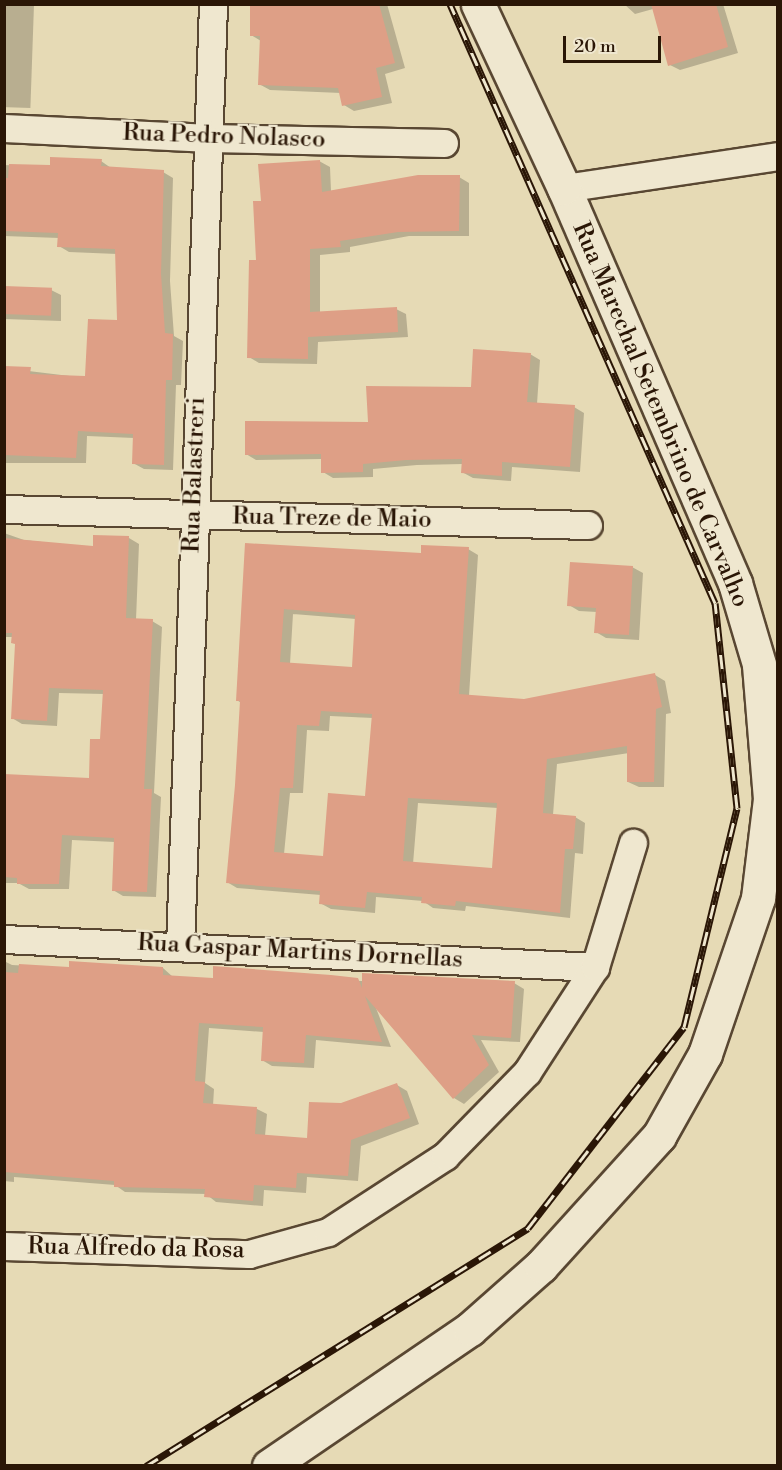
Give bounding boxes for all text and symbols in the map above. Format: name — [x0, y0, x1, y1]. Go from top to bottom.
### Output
scale bar — [566, 24, 664, 62]
text: 20 m — [574, 35, 616, 58]
street label: Rua Pedro Nolasco — [122, 119, 326, 155]
street label: Rua Marechal Setembrino de Carvalho — [566, 218, 754, 612]
street label: Rua Balastreri — [178, 397, 212, 553]
street label: Rua Treze de Maio — [232, 503, 432, 535]
street label: Rua Gaspar Martins Dornellas — [137, 929, 463, 975]
street label: Rua Alfredo da Rosa — [27, 1233, 245, 1265]

